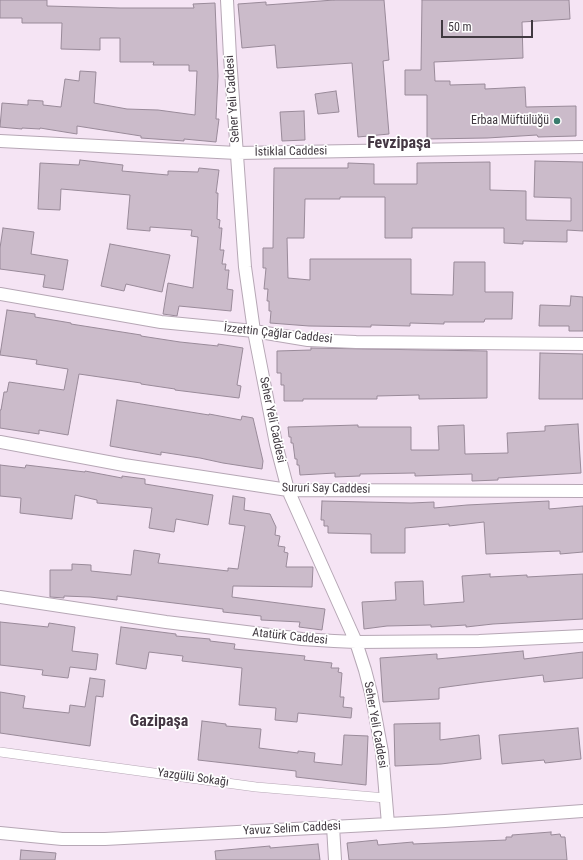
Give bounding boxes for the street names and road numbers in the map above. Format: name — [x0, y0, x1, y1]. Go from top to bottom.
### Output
street label: Seher Yeli Caddesi — [223, 55, 243, 143]
street label: İstiklal Caddesi — [255, 144, 327, 160]
street label: İzzettin Çağlar Caddesi — [223, 321, 333, 347]
street label: Seher Yeli Caddesi — [256, 376, 288, 464]
street label: Sururi Say Caddesi — [282, 481, 370, 497]
street label: Atatürk Caddesi — [252, 626, 328, 648]
street label: Seher Yeli Caddesi — [360, 681, 390, 769]
street label: Yazgülü Sokağı — [156, 766, 230, 790]
street label: Yavuz Selim Caddesi — [243, 819, 341, 839]

